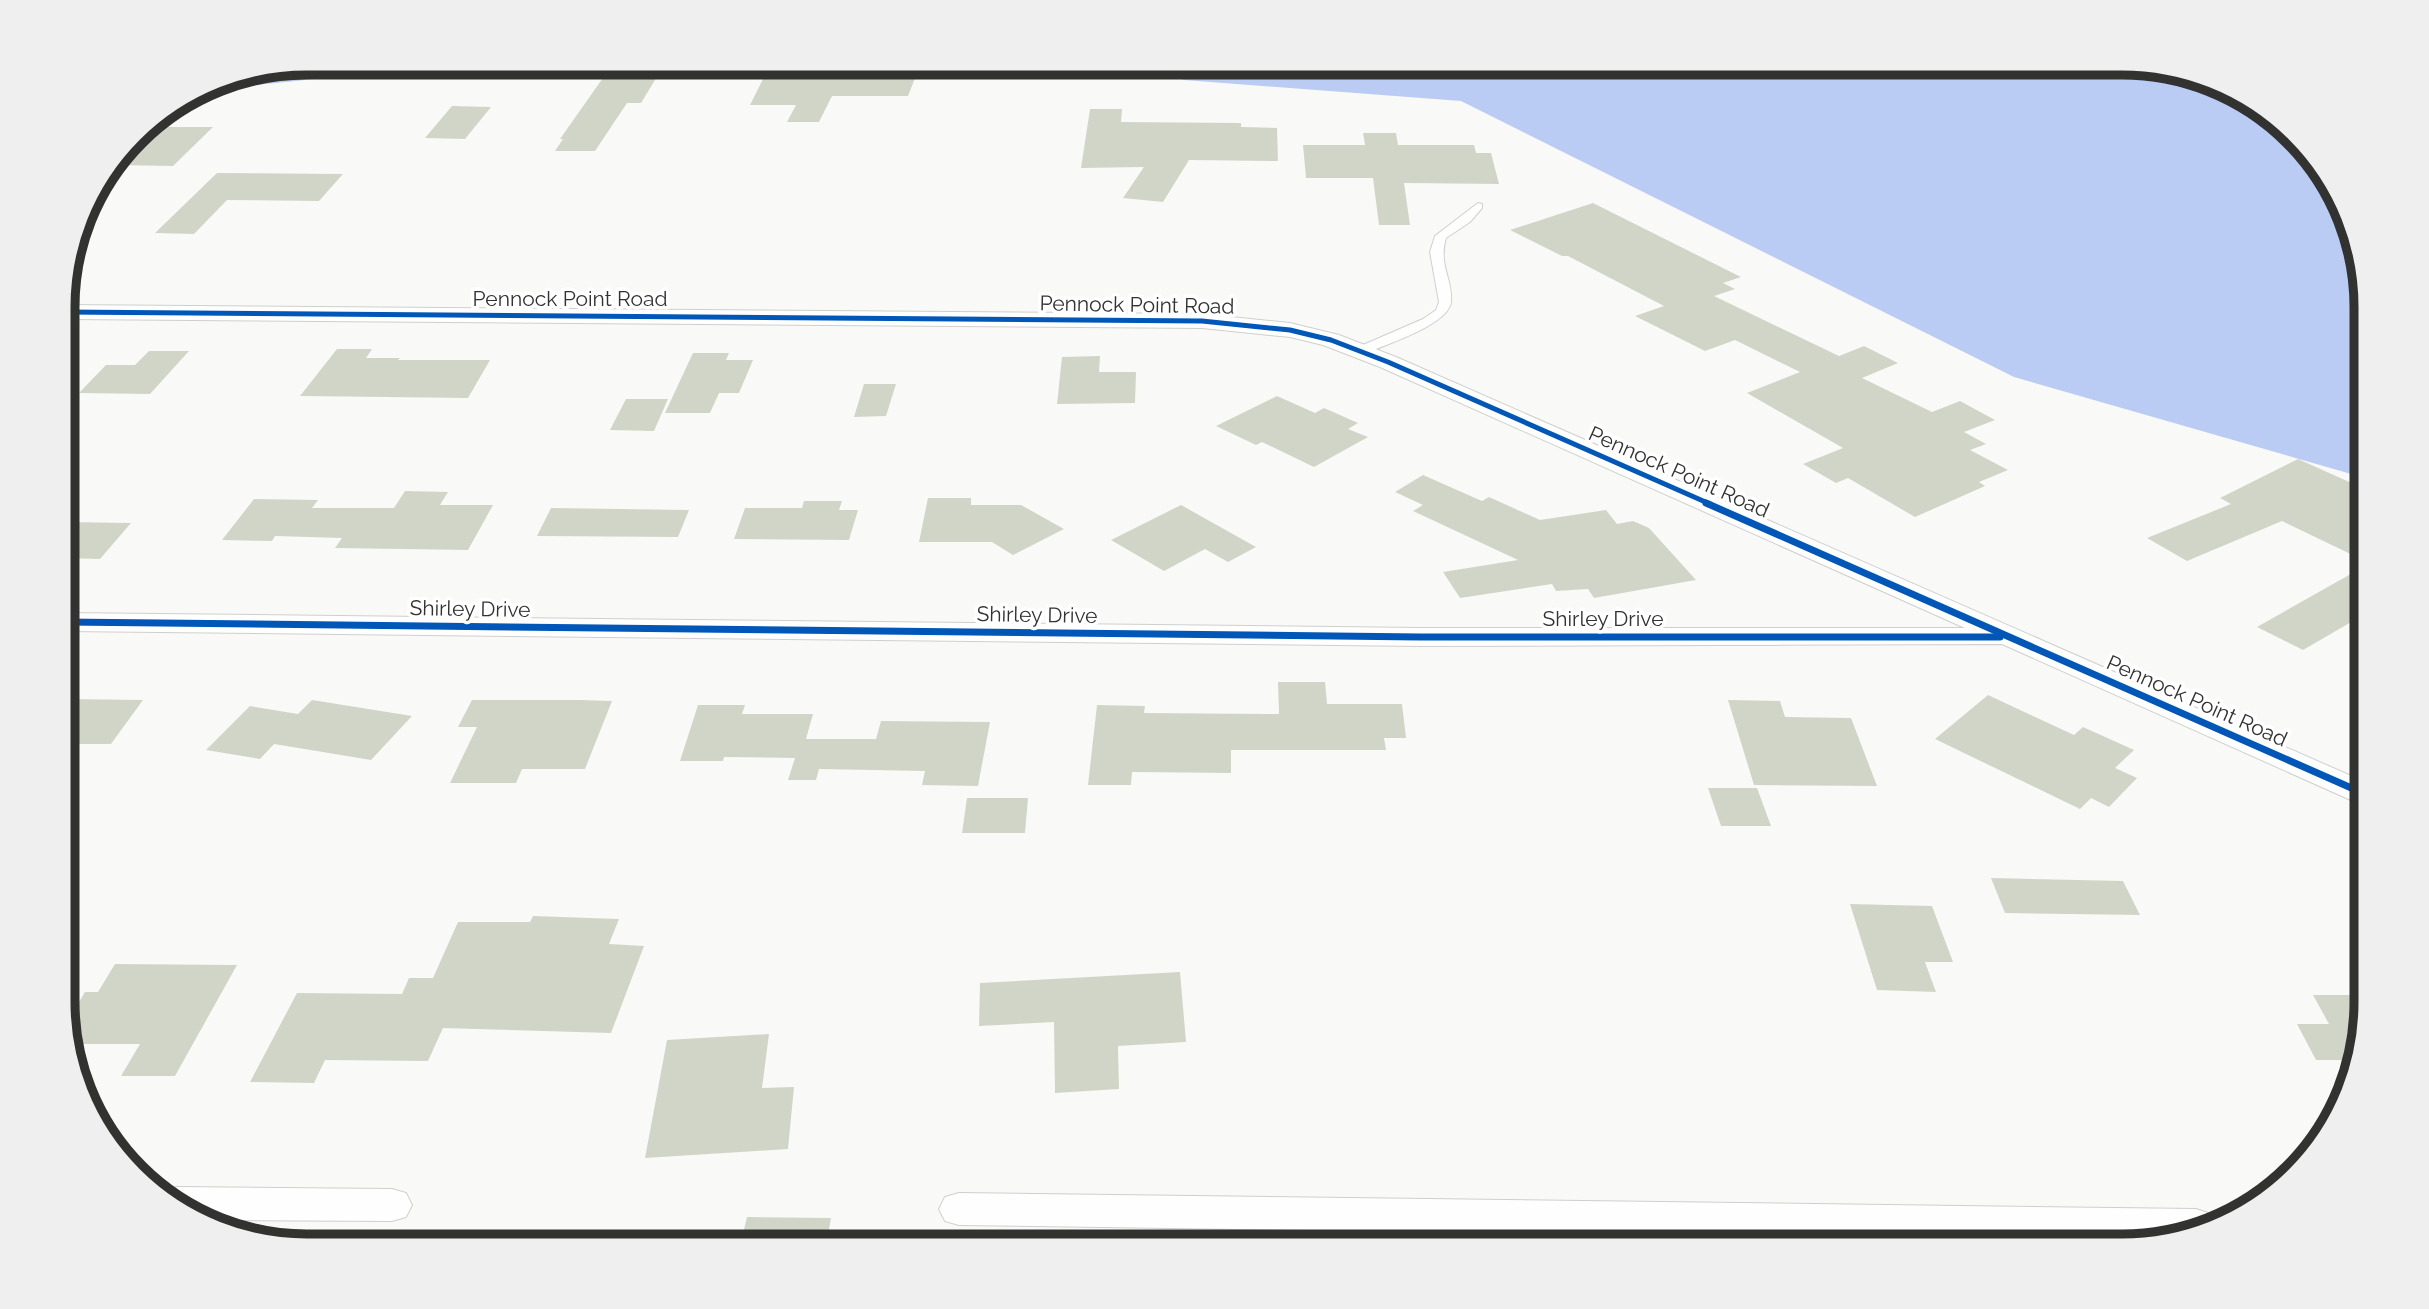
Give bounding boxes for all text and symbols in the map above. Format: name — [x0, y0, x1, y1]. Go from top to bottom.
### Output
street label: Pennock Point Road — [472, 286, 668, 311]
street label: Pennock Point Road — [1039, 290, 1235, 319]
street label: Pennock Point Road — [1585, 420, 1773, 523]
street label: Shirley Drive — [409, 595, 531, 622]
street label: Shirley Drive — [976, 601, 1098, 628]
street label: Shirley Drive — [1543, 606, 1663, 631]
street label: Pennock Point Road — [2103, 649, 2291, 752]

